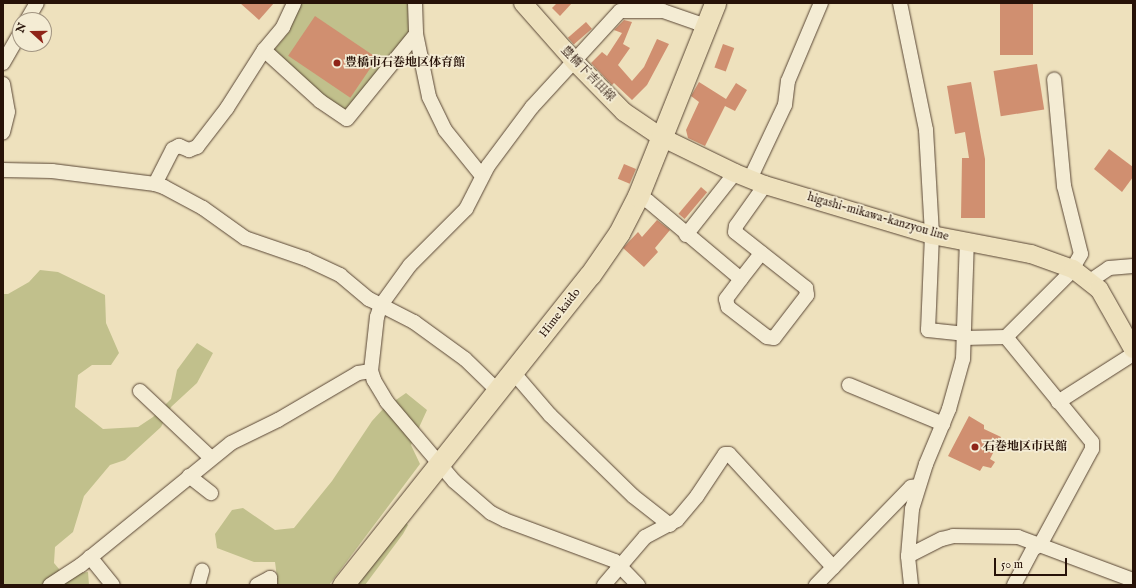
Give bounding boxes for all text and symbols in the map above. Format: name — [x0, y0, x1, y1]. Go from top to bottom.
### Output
north arrow — [12, 12, 52, 52]
text: N — [13, 21, 30, 35]
street label: 豊橋下吉田線 — [558, 43, 618, 105]
place label: 豊橋市石巻地区体育館 — [345, 56, 465, 70]
marker: 豊橋市石巻地区体育館 — [332, 58, 342, 68]
street label: higashi-mikawa-kanzyou line — [806, 190, 950, 244]
street label: Hime kaido — [536, 286, 584, 340]
place label: 石巻地区市民館 — [983, 440, 1067, 454]
marker: 石巻地区市民館 — [970, 442, 980, 452]
scale bar — [996, 550, 1069, 576]
text: 50 m — [1001, 557, 1023, 572]

